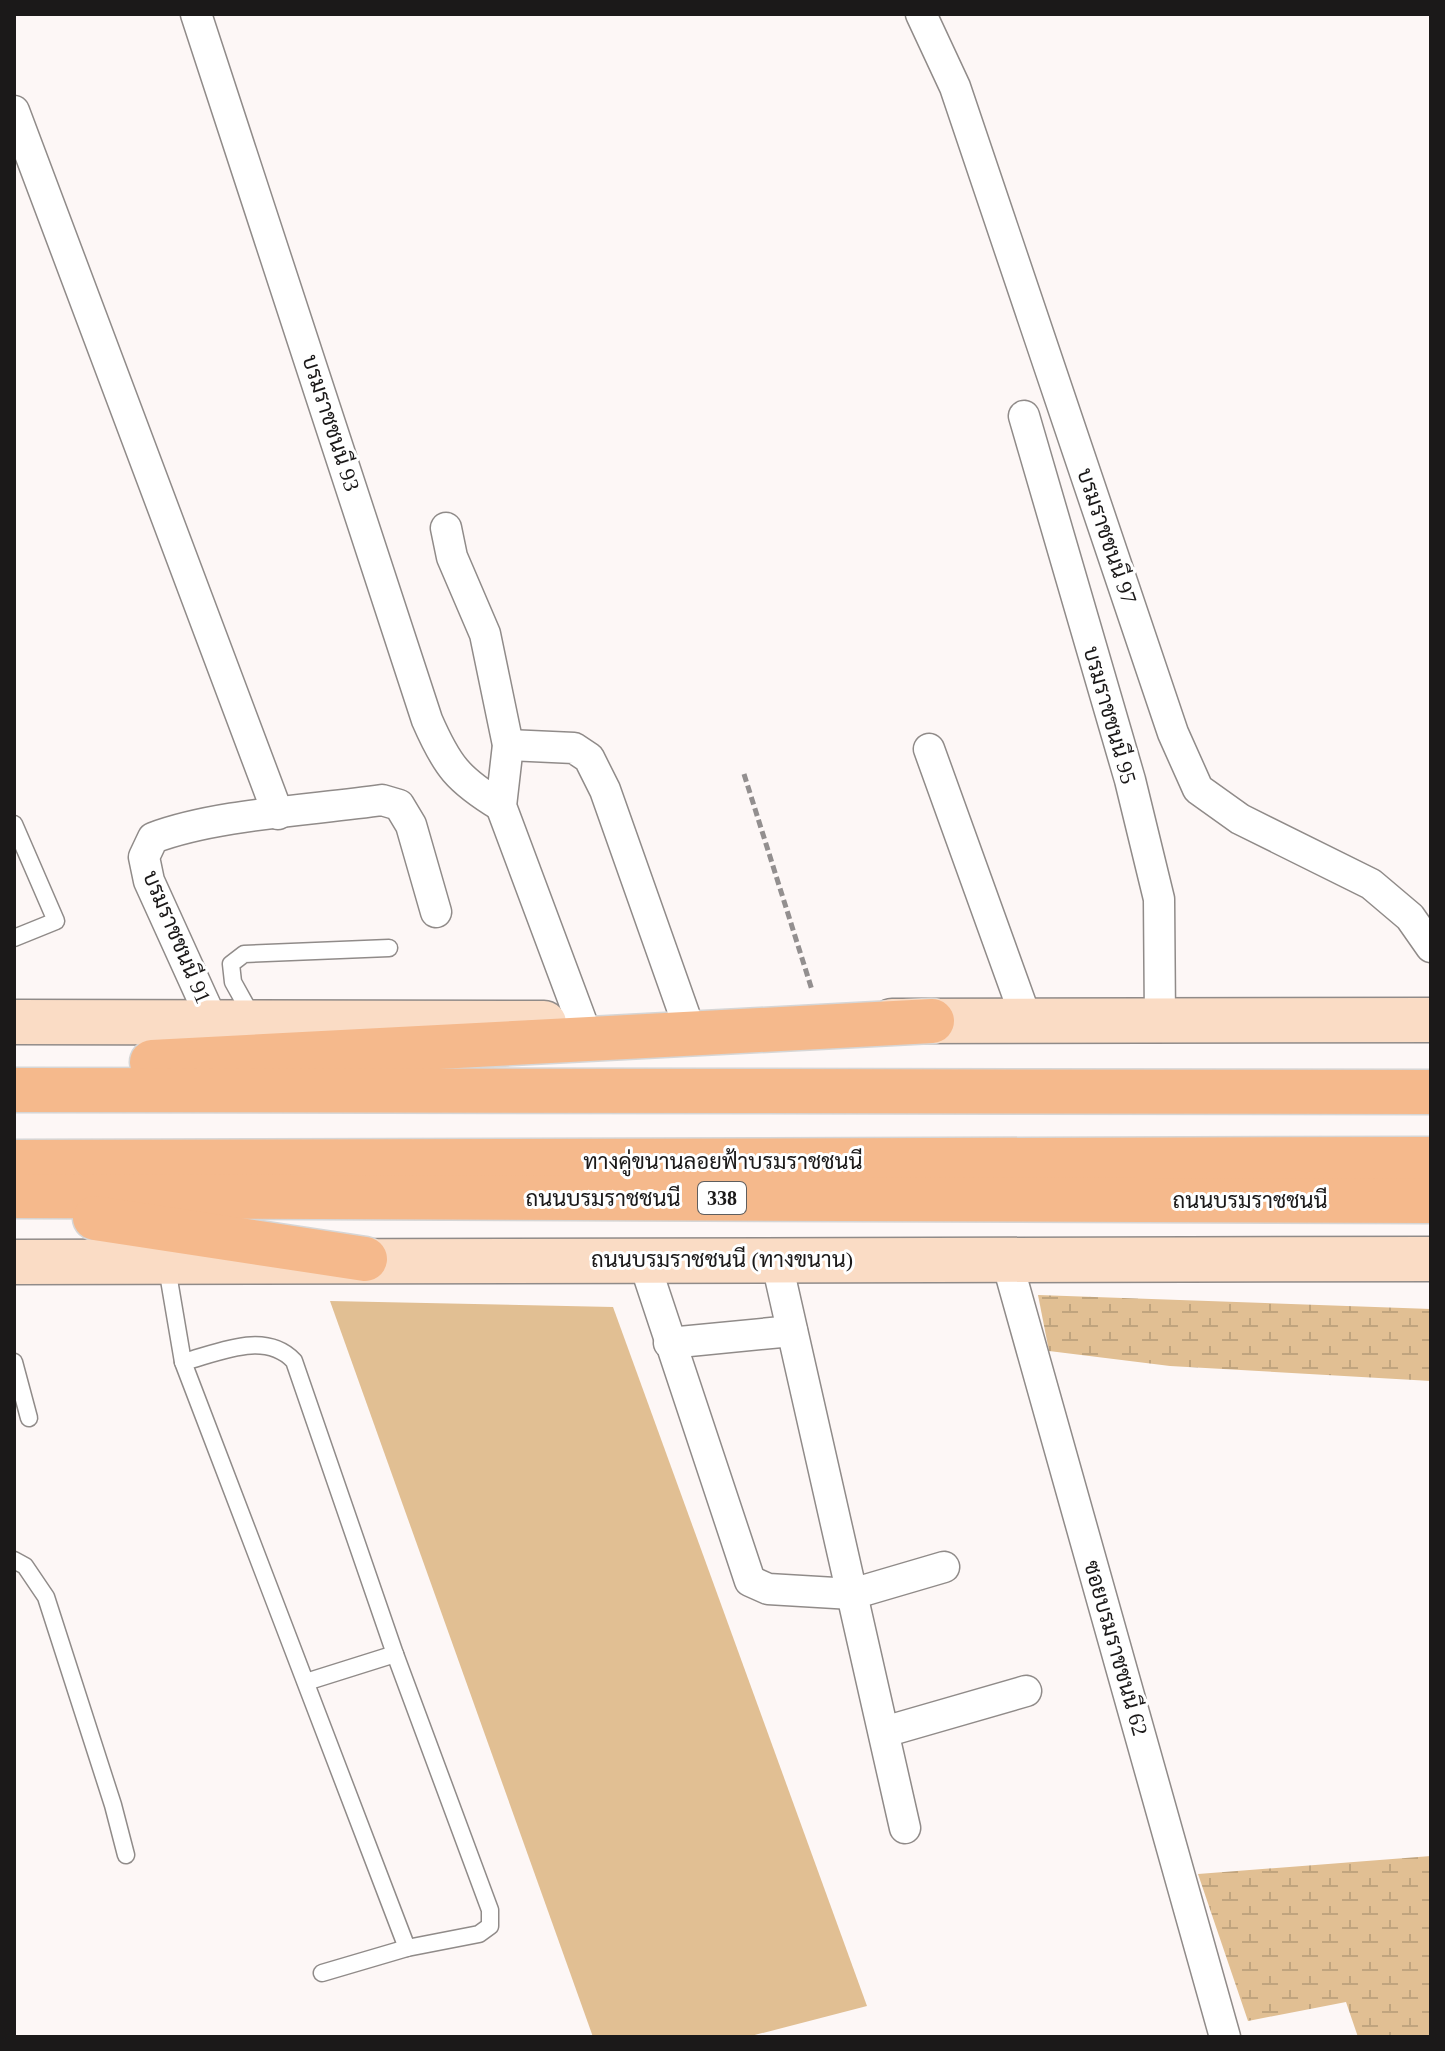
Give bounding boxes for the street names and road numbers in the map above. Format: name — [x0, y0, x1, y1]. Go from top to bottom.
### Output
street label: บรมราชชนนี 93 — [297, 351, 366, 494]
street label: บรมราชชนนี 97 — [1072, 465, 1143, 607]
street label: บรมราชชนนี 95 — [1078, 643, 1143, 787]
street label: บรมราชชนนี 91 — [138, 866, 217, 1007]
street label: ทางคู่ขนานลอยฟ้าบรมราชชนนี — [583, 1148, 863, 1177]
road number: 338 — [698, 1182, 746, 1214]
street label: ถนนบรมราชชนนี — [525, 1185, 681, 1211]
street label: ถนนบรมราชชนนี — [1172, 1187, 1328, 1213]
street label: ถนนบรมราชชนนี (ทางขนาน) — [591, 1246, 853, 1272]
street label: ซอยบรมราชชนนี 62 — [1079, 1557, 1154, 1738]

